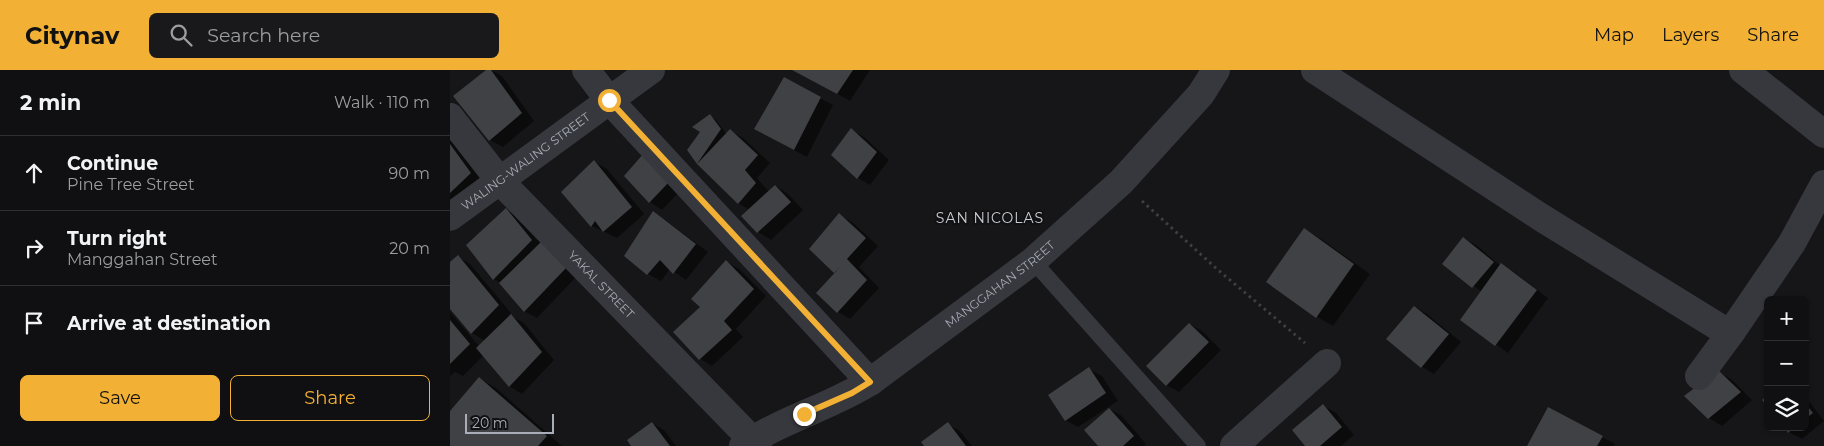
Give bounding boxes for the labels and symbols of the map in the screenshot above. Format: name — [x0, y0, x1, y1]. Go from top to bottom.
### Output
route start — [598, 89, 621, 112]
street label: WALING-WALING STREET — [458, 109, 593, 213]
district label: SAN NICOLAS — [936, 209, 1044, 227]
street label: MANGGAHAN STREET — [942, 237, 1058, 331]
street label: YAKAL STREET — [565, 247, 638, 321]
route end — [793, 403, 816, 426]
scale bar — [465, 411, 554, 434]

